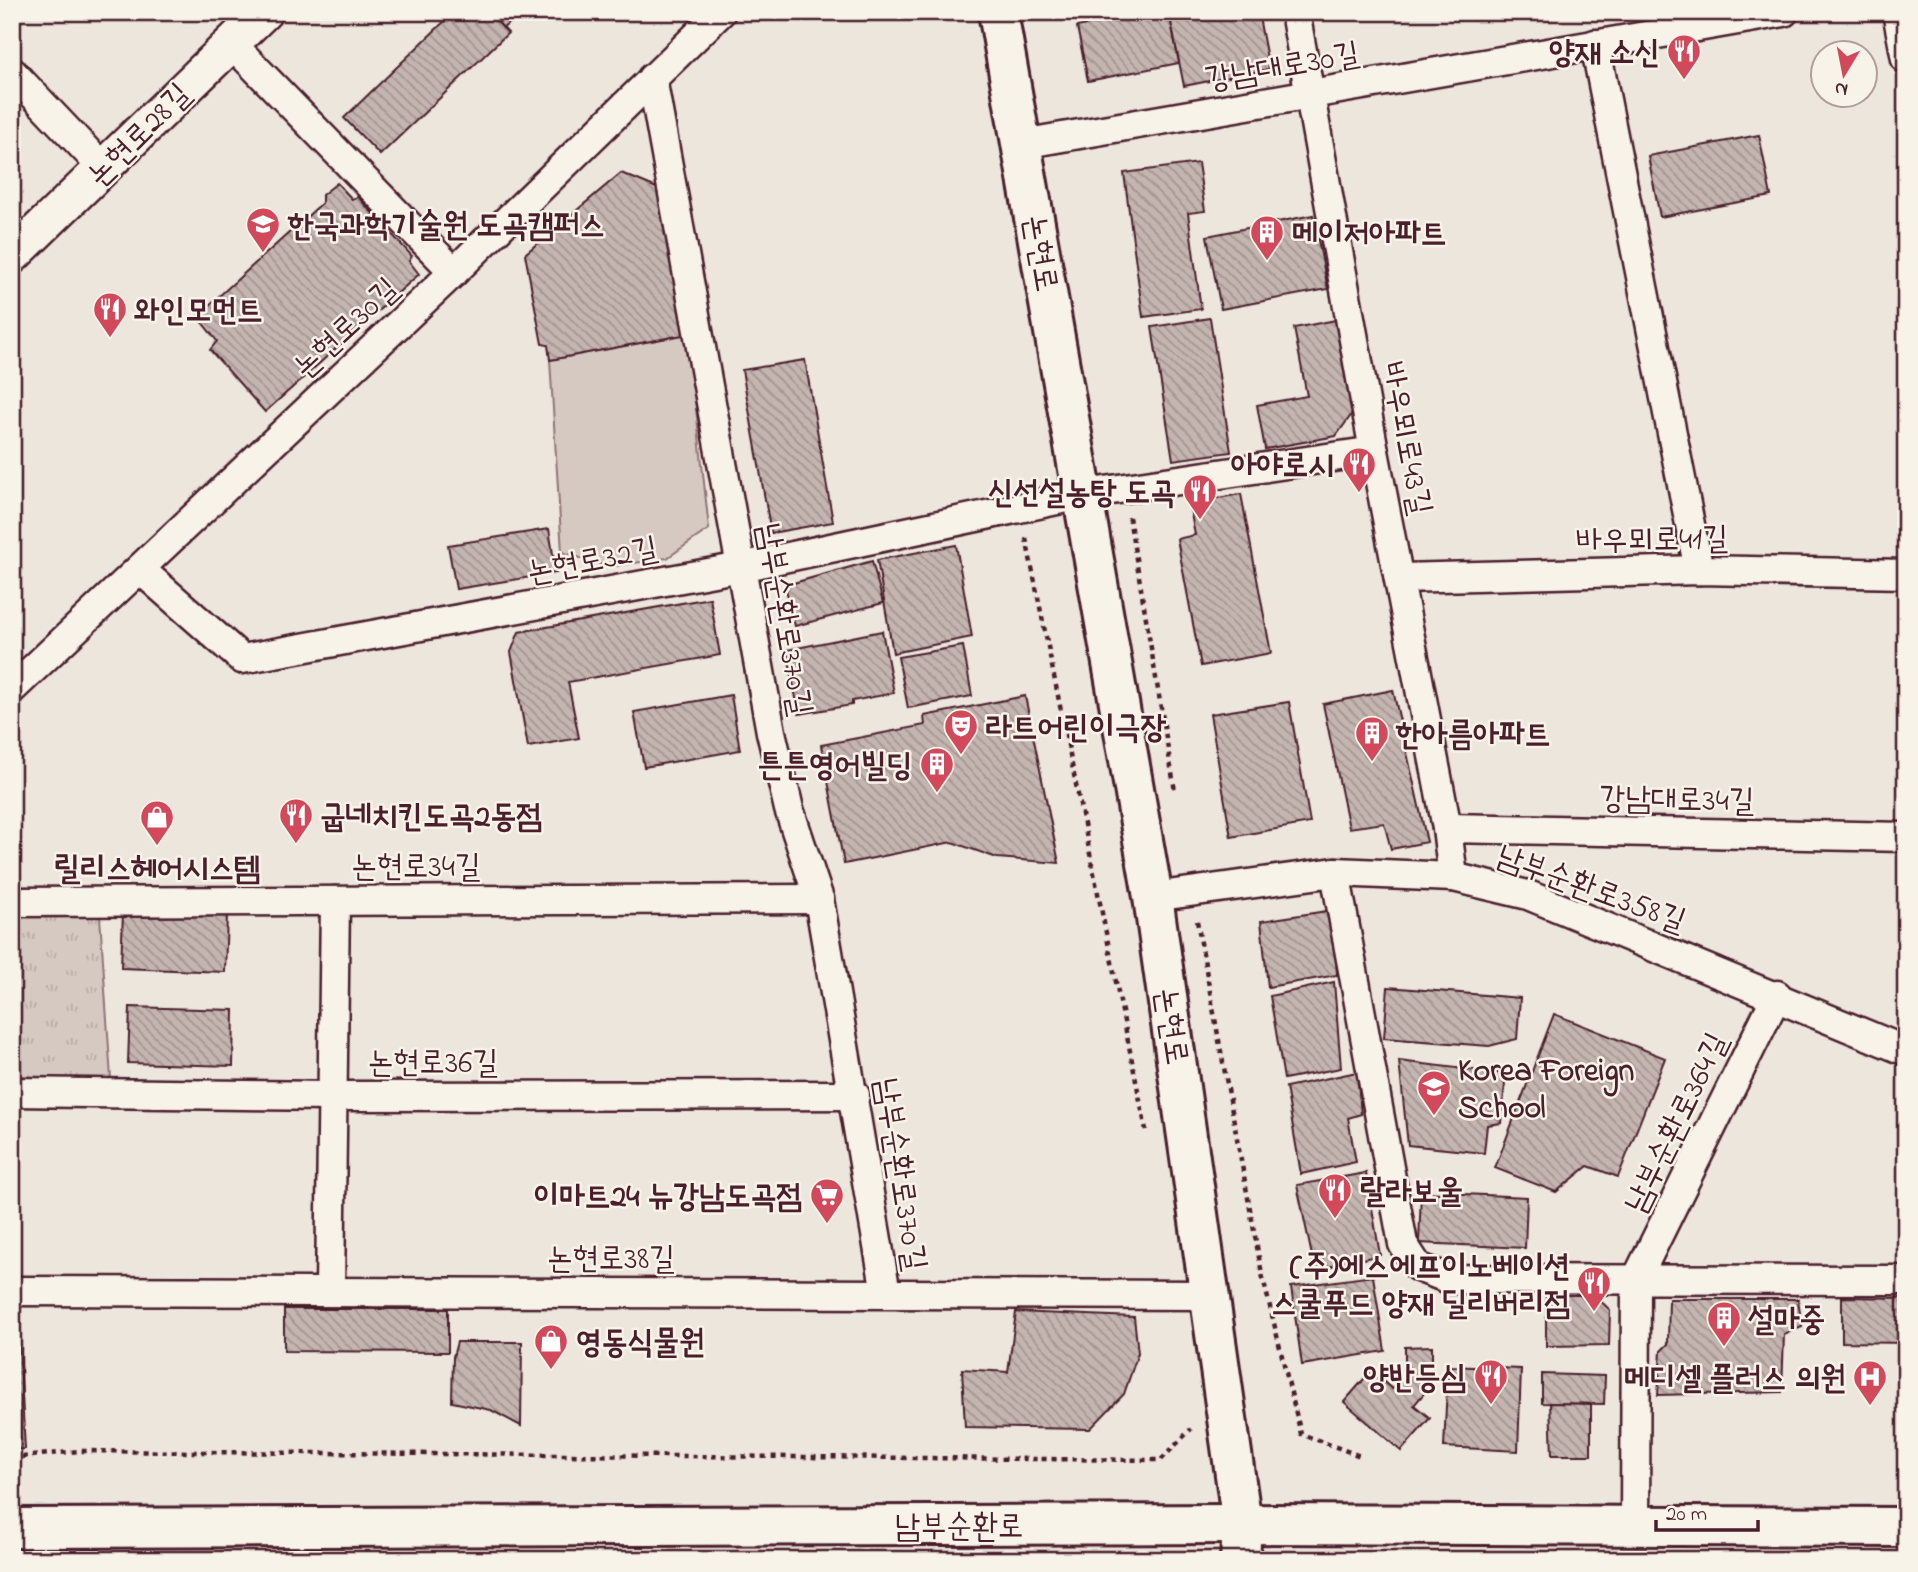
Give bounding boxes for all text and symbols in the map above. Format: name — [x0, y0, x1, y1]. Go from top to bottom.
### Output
place label: 양재 소신 — [1549, 31, 1660, 78]
street label: 강남대로30길 — [1202, 32, 1363, 105]
restaurant icon: 양재 소신 — [1665, 32, 1703, 81]
north arrow — [1810, 38, 1880, 108]
street label: 논현로28길 — [78, 74, 203, 199]
text: N — [1833, 74, 1850, 103]
place label: 한국과학기술원 도곡캠퍼스 — [287, 204, 605, 251]
school or university icon: 한국과학기술원 도곡캠퍼스 — [244, 205, 282, 254]
street label: 논현로 — [1009, 211, 1068, 296]
place label: 메이저아파트 — [1292, 212, 1447, 259]
building icon: 메이저아파트 — [1248, 213, 1286, 262]
street label: 논현로30길 — [284, 268, 411, 391]
place label: 와인모먼트 — [134, 289, 263, 336]
restaurant icon: 와인모먼트 — [91, 290, 129, 339]
street label: 바우뫼로43길 — [1367, 358, 1442, 519]
place label: 아야로시 — [1231, 444, 1334, 491]
restaurant icon: 아야로시 — [1340, 445, 1378, 494]
place label: 신선설농탕 도곡 — [988, 471, 1176, 518]
restaurant icon: 신선설농탕 도곡 — [1181, 472, 1219, 521]
street label: 바우뫼로41길 — [1576, 517, 1729, 566]
street label: 남부순환로370길 — [743, 520, 823, 720]
street label: 논현로32길 — [523, 527, 662, 598]
place label: 라트어린이극장 — [986, 706, 1167, 753]
theatre icon: 라트어린이극장 — [942, 707, 980, 756]
place label: 한아름아파트 — [1395, 713, 1551, 760]
building icon: 한아름아파트 — [1353, 714, 1391, 763]
place label: 튼튼영어빌딩 — [758, 744, 912, 791]
building icon: 튼튼영어빌딩 — [918, 745, 956, 794]
street label: 강남대로34길 — [1599, 777, 1755, 826]
place label: 굽네치킨도곡2동점 — [320, 795, 542, 842]
restaurant icon: 굽네치킨도곡2동점 — [277, 796, 315, 845]
shop icon: 릴리스헤어시스템 — [138, 798, 176, 847]
street label: 남부순환로358길 — [1490, 834, 1692, 946]
street label: 논현로34길 — [351, 845, 481, 892]
place label: 릴리스헤어시스템 — [54, 847, 260, 894]
street label: 논현로 — [1140, 985, 1199, 1068]
street label: 남부순환로364길 — [1614, 1026, 1742, 1221]
street label: 논현로36길 — [368, 1041, 498, 1088]
place label: Korea Foreign School — [1458, 1049, 1635, 1133]
school or university icon: Korea Foreign School — [1415, 1068, 1453, 1117]
street label: 남부순환로370길 — [860, 1075, 937, 1274]
place label: 랄라보울 — [1360, 1170, 1463, 1217]
restaurant icon: 랄라보울 — [1316, 1171, 1354, 1220]
place label: 이마트24 뉴강남도곡점 — [533, 1175, 802, 1222]
supermarket icon: 이마트24 뉴강남도곡점 — [808, 1176, 846, 1225]
street label: 논현로38길 — [547, 1237, 675, 1284]
place label: (주)에스에프이노베이션 스쿨푸드 양재 딜리버리점 — [1271, 1245, 1570, 1329]
restaurant icon: (주)에스에프이노베이션 스쿨푸드 양재 딜리버리점 — [1575, 1264, 1613, 1313]
place label: 설마중 — [1748, 1298, 1825, 1345]
building icon: 설마중 — [1705, 1299, 1743, 1348]
place label: 영동식물원 — [576, 1321, 705, 1368]
shop icon: 영동식물원 — [532, 1322, 570, 1371]
place label: 양반등심 — [1363, 1356, 1466, 1403]
restaurant icon: 양반등심 — [1472, 1357, 1510, 1406]
place label: 메디셀 플러스 의원 — [1624, 1357, 1846, 1404]
hospital icon: 메디셀 플러스 의원 — [1851, 1358, 1889, 1407]
scale bar — [1656, 1488, 1757, 1532]
text: 20 m — [1666, 1500, 1707, 1530]
street label: 남부순환로 — [895, 1505, 1023, 1552]

